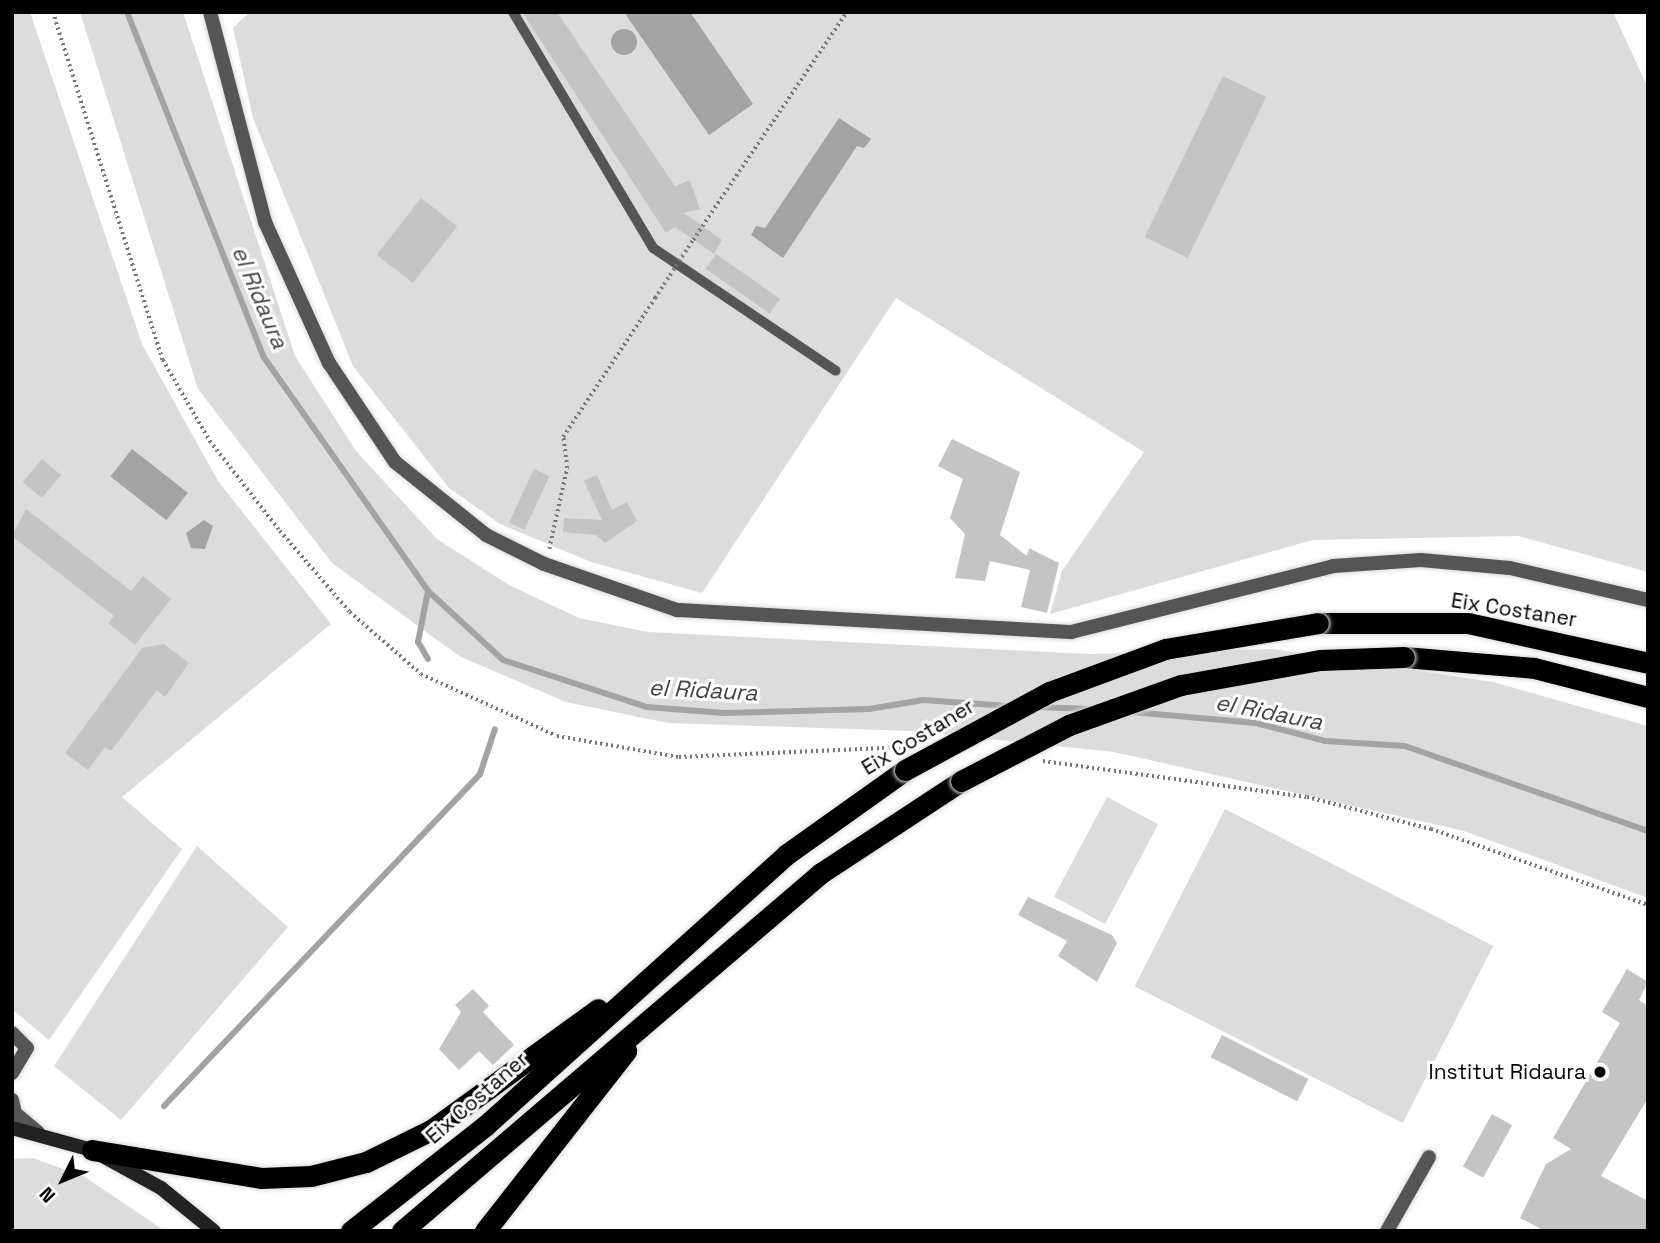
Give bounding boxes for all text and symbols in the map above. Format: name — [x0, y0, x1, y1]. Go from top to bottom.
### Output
water label: el Ridaura — [226, 242, 294, 352]
street label: Eix Costaner — [1449, 588, 1579, 632]
water label: el Ridaura — [648, 673, 758, 707]
water label: el Ridaura — [1213, 688, 1325, 736]
street label: Eix Costaner — [857, 693, 979, 781]
street label: Eix Costaner — [421, 1047, 533, 1149]
place label: Institut Ridaura — [1429, 1059, 1586, 1085]
marker: Institut Ridaura — [1592, 1064, 1608, 1080]
north arrow — [28, 1145, 98, 1215]
text: N — [34, 1181, 61, 1208]

